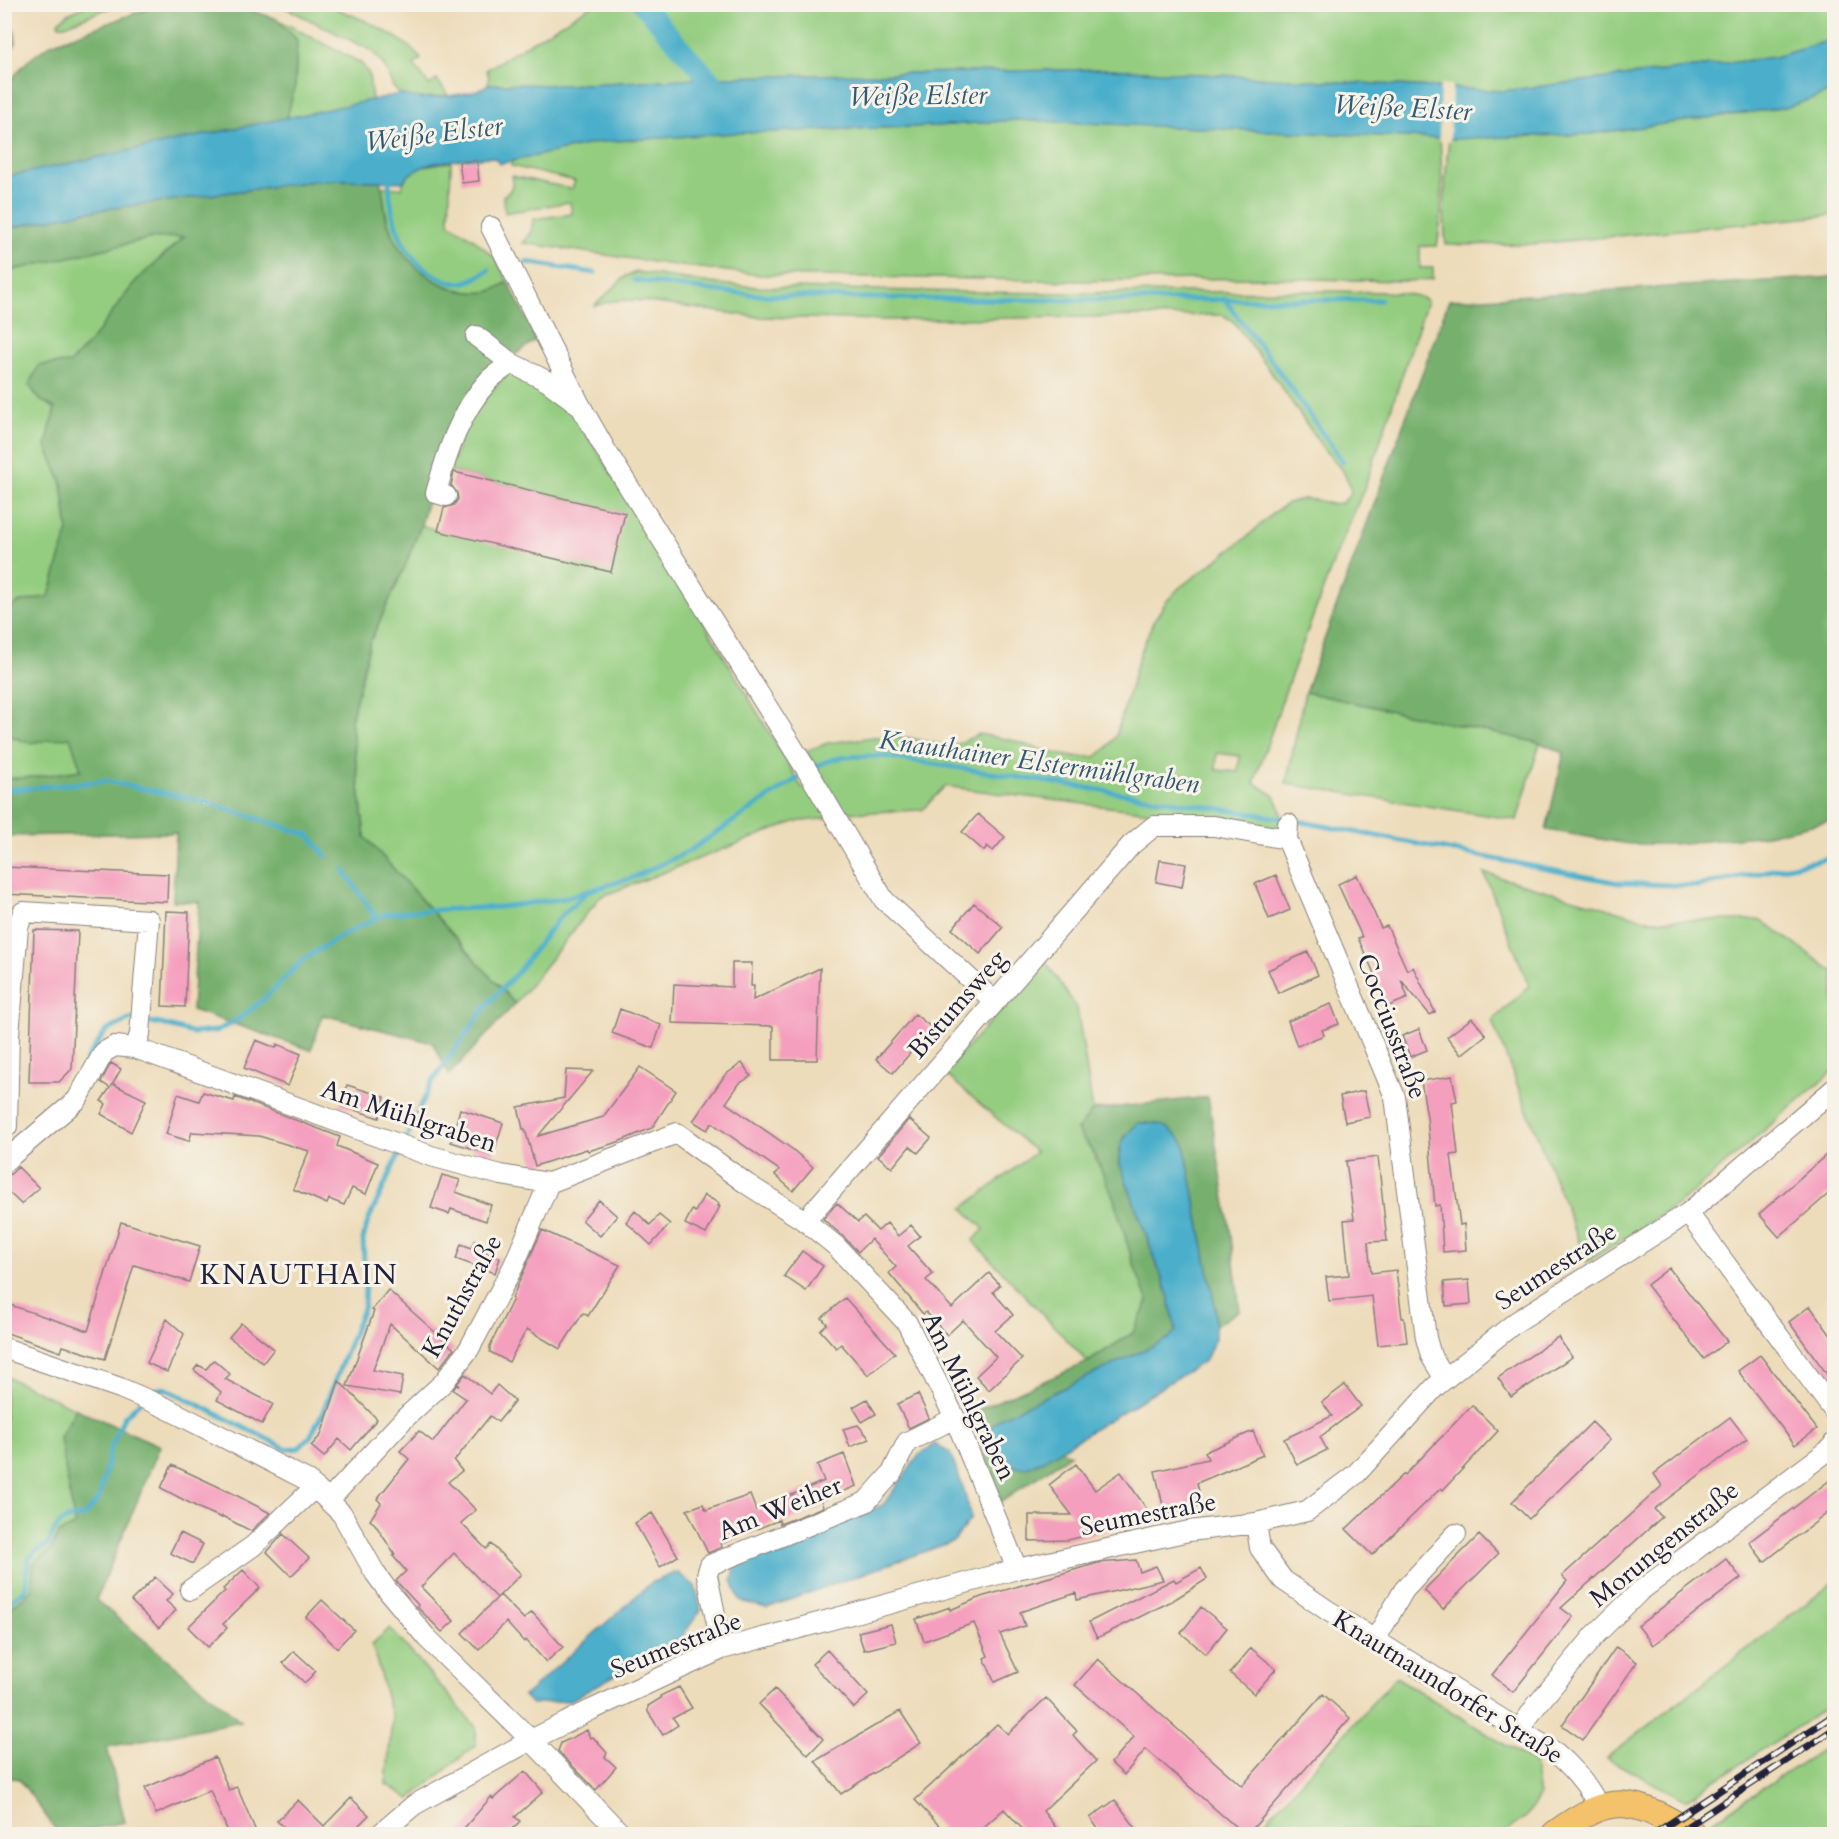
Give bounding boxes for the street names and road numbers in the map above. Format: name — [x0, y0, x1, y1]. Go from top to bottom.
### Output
street label: Bistumsweg — [900, 942, 1014, 1066]
street label: Cocciusstraße — [1348, 948, 1436, 1104]
street label: Am Mühlgraben — [317, 1071, 502, 1161]
street label: Seumestraße — [1489, 1214, 1623, 1318]
street label: Knuthstraße — [414, 1228, 510, 1364]
street label: Am Mühlgraben — [913, 1306, 1025, 1486]
street label: Am Weiher — [713, 1467, 848, 1549]
street label: Morungenstraße — [1582, 1473, 1746, 1615]
street label: Seumestraße — [1077, 1484, 1219, 1544]
street label: Knautnaundorfer Straße — [1326, 1602, 1570, 1772]
street label: Seumestraße — [606, 1603, 746, 1687]

